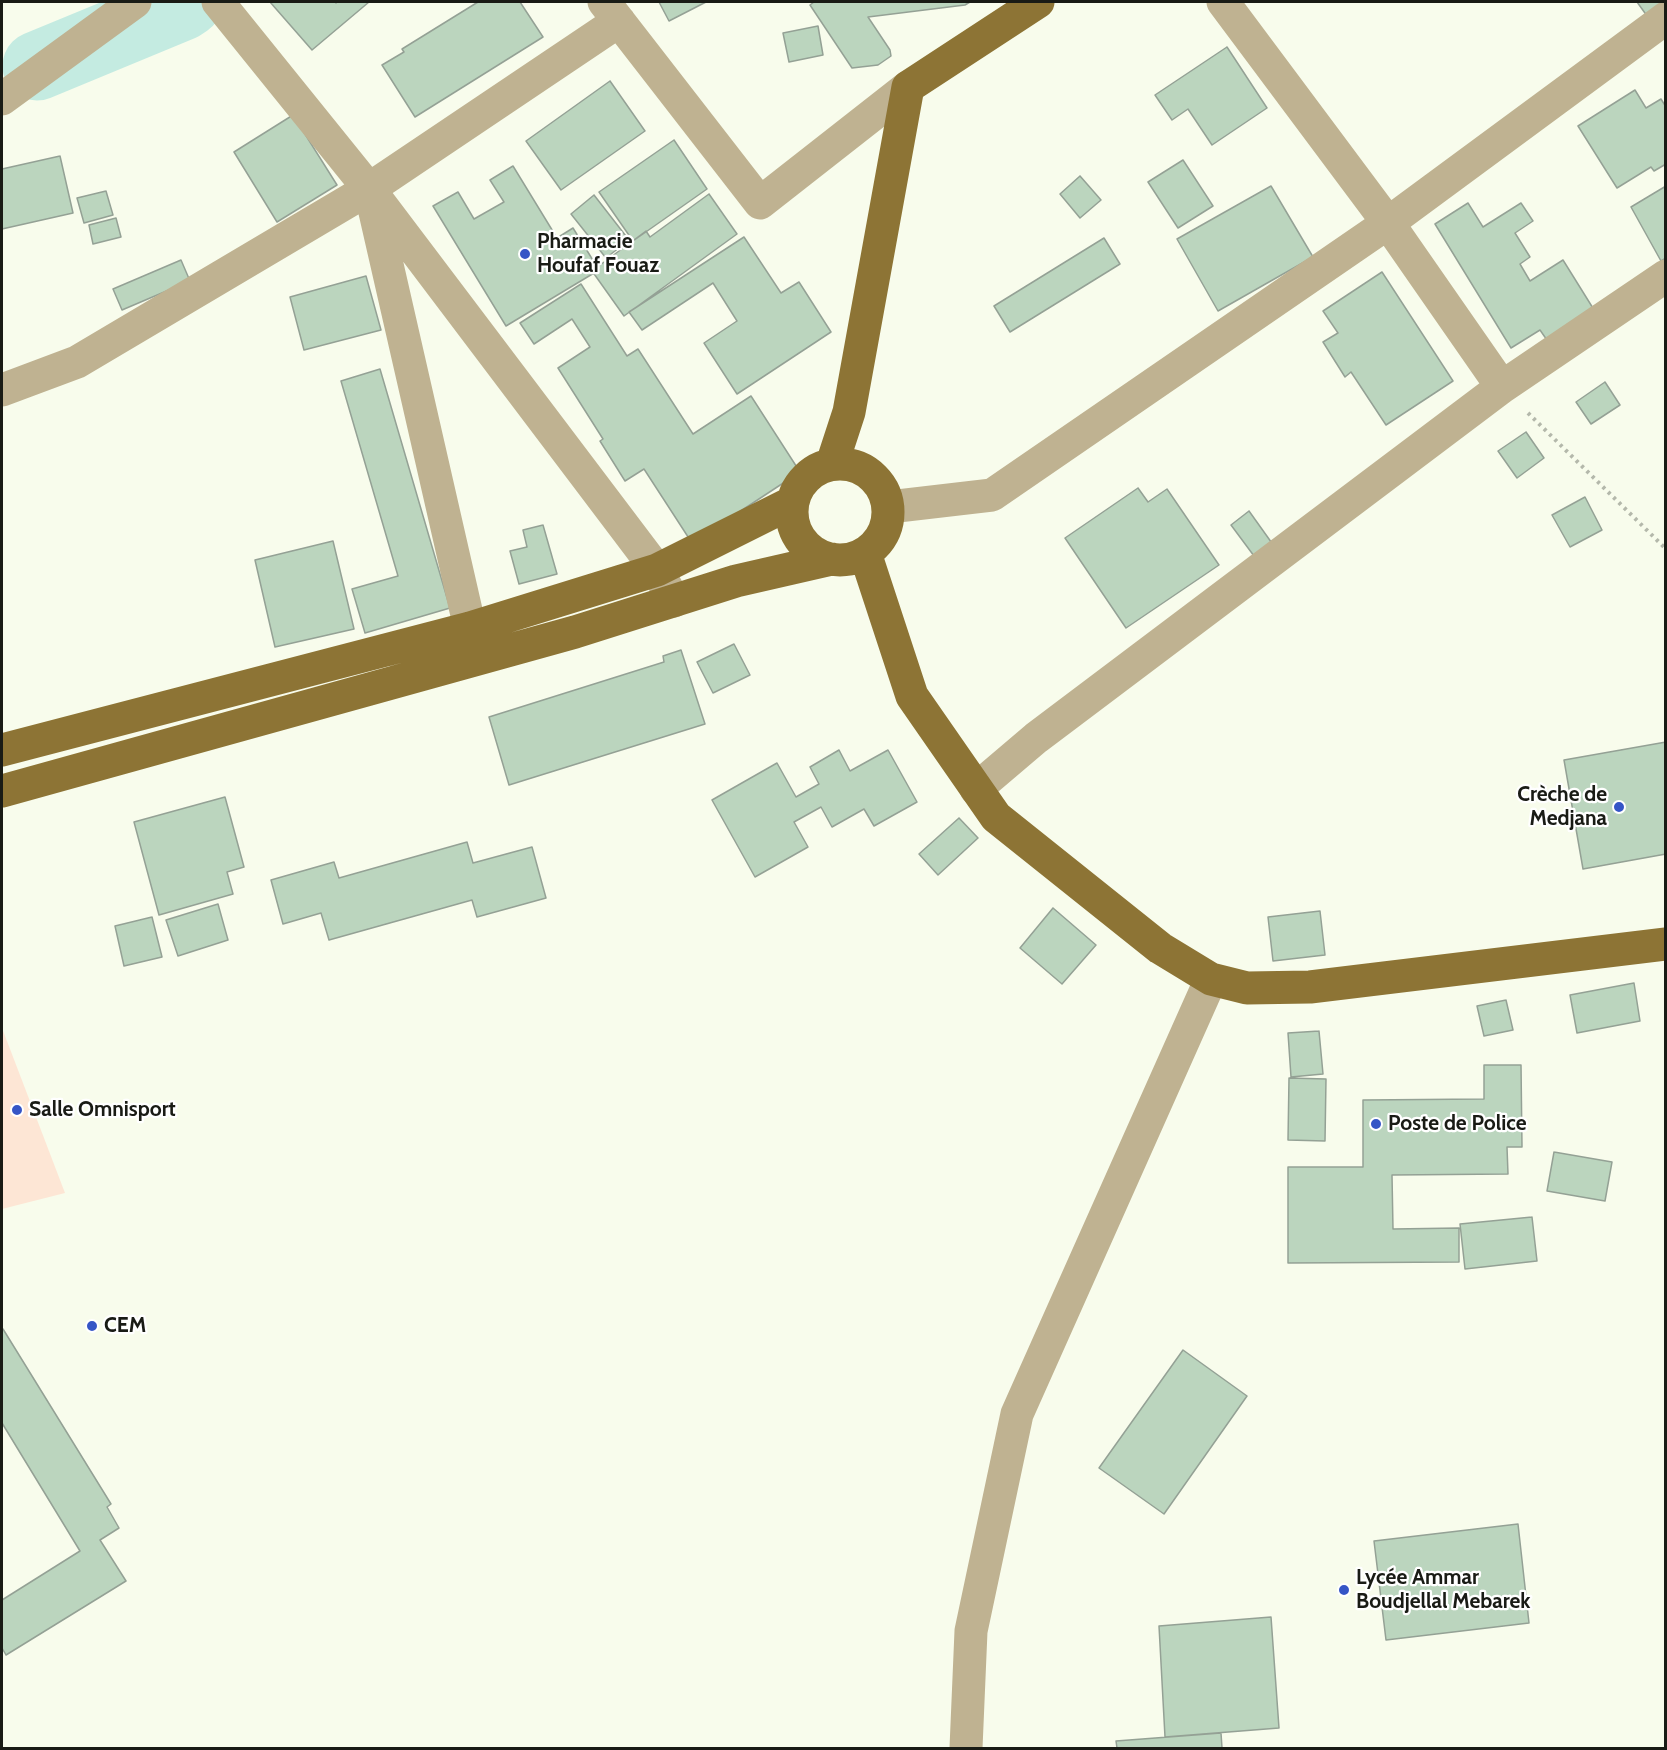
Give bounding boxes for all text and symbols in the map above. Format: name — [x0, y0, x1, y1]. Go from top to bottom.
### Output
place label: Pharmacie Houfaf Fouaz — [537, 229, 659, 279]
marker: Pharmacie Houfaf Fouaz — [518, 247, 532, 261]
place label: Crèche de Medjana — [1517, 782, 1607, 832]
marker: Crèche de Medjana — [1612, 800, 1626, 814]
place label: Salle Omnisport — [29, 1097, 176, 1123]
marker: Salle Omnisport — [10, 1103, 24, 1117]
place label: Poste de Police — [1388, 1111, 1526, 1137]
marker: Poste de Police — [1369, 1117, 1383, 1131]
place label: CEM — [104, 1313, 146, 1339]
marker: CEM — [85, 1319, 99, 1333]
place label: Lycée Ammar Boudjellal Mebarek — [1356, 1565, 1531, 1615]
marker: Lycée Ammar Boudjellal Mebarek — [1337, 1583, 1351, 1597]

